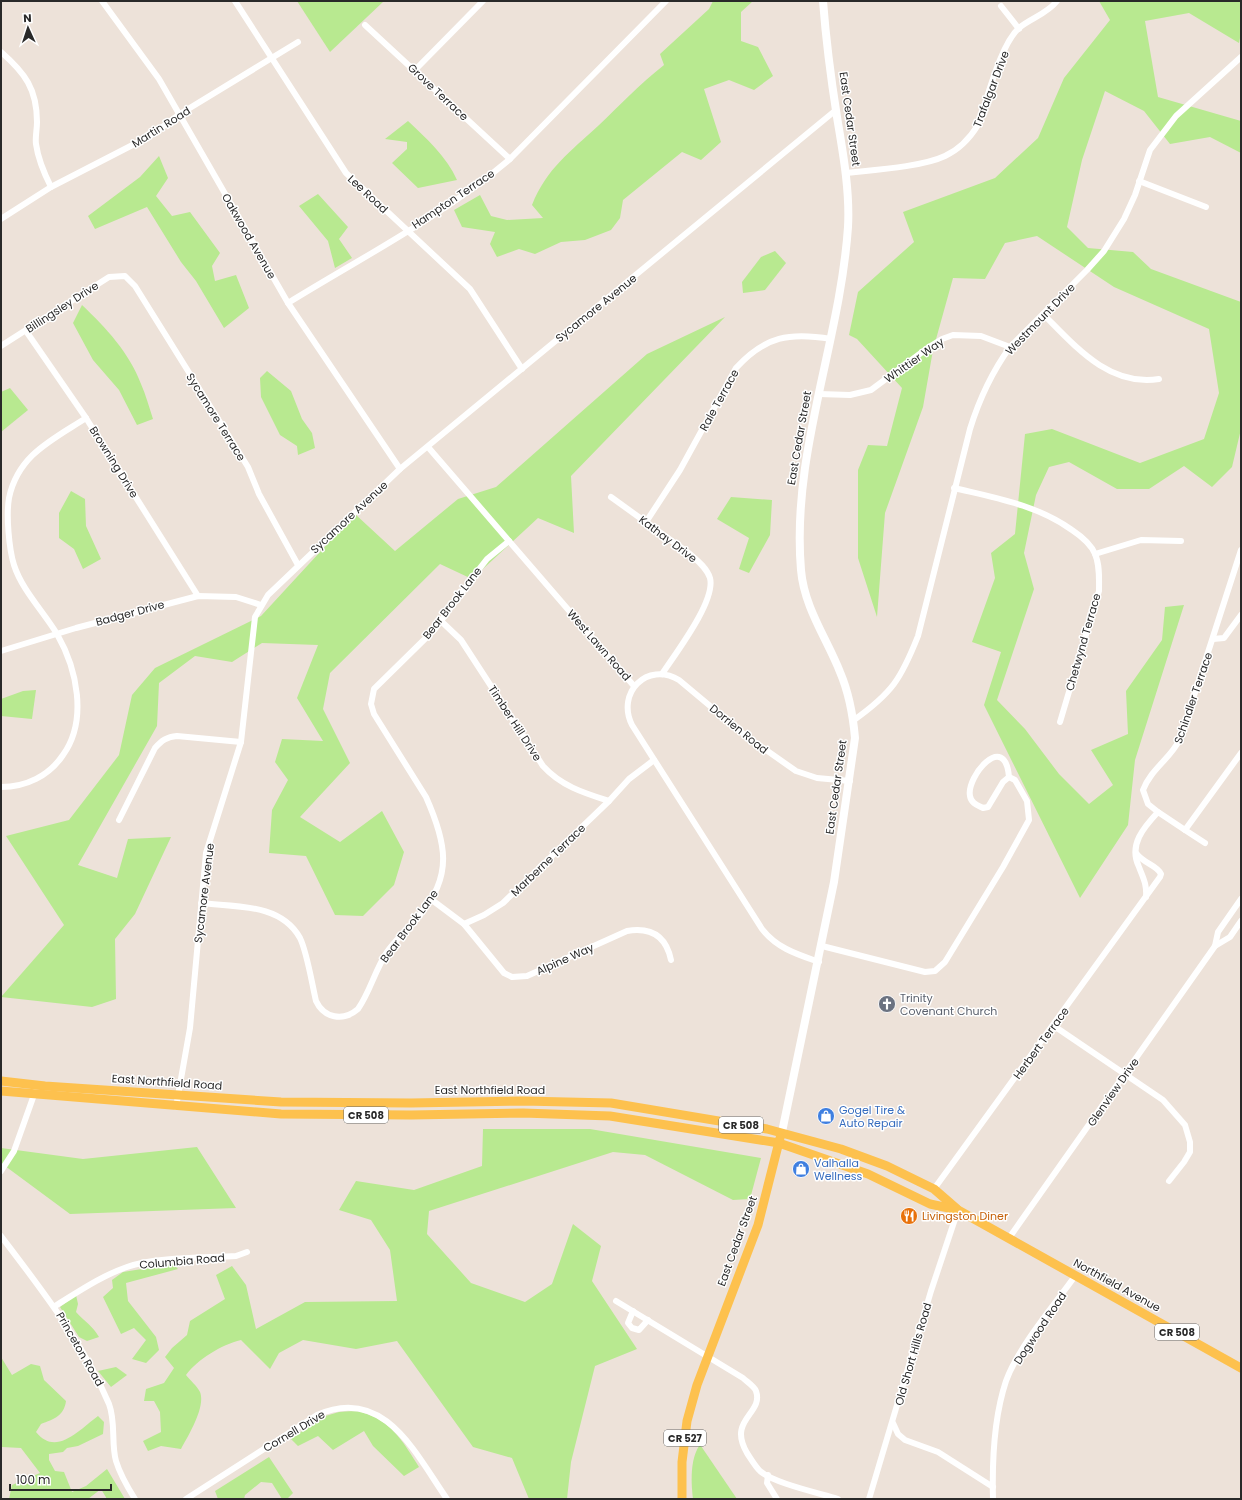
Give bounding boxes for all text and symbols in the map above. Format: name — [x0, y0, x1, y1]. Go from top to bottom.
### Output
north arrow — [8, 8, 48, 48]
text: N — [23, 10, 32, 26]
street label: Trafalgar Drive — [969, 48, 1013, 130]
street label: Grove Terrace — [404, 60, 472, 124]
street label: East Cedar Street — [835, 71, 865, 167]
street label: Martin Road — [129, 103, 193, 151]
street label: Hampton Terrace — [408, 165, 498, 233]
street label: Lee Road — [344, 171, 392, 217]
street label: Oakwood Avenue — [218, 190, 280, 282]
street label: Sycamore Avenue — [552, 270, 640, 346]
street label: Billingsley Drive — [22, 277, 102, 337]
street label: Westmount Drive — [1001, 279, 1079, 358]
street label: Whittier Way — [881, 333, 948, 386]
street label: Rale Terrace — [695, 366, 743, 434]
street label: Sycamore Terrace — [182, 370, 250, 464]
street label: East Cedar Street — [783, 390, 815, 486]
street label: Browning Drive — [86, 423, 143, 501]
street label: Sycamore Avenue — [307, 477, 391, 557]
street label: Kathay Drive — [636, 512, 701, 566]
street label: Bear Brook Lane — [419, 563, 485, 642]
street label: Chetwynd Terrace — [1061, 591, 1105, 693]
street label: Badger Drive — [94, 596, 166, 630]
street label: West Lawn Road — [563, 606, 635, 684]
street label: Schindler Terrace — [1170, 650, 1216, 746]
street label: Timber Hill Drive — [484, 682, 546, 764]
street label: Dorrien Road — [706, 700, 772, 758]
street label: East Cedar Street — [821, 739, 851, 835]
street label: Marberne Terrace — [507, 820, 589, 900]
street label: Sycamore Avenue — [190, 842, 218, 944]
street label: Bear Brook Lane — [376, 886, 442, 966]
street label: Alpine Way — [534, 939, 597, 979]
place label: Trinity Covenant Church — [900, 990, 997, 1019]
church icon: Trinity Covenant Church — [877, 994, 897, 1014]
street label: Herbert Terrace — [1009, 1003, 1073, 1082]
street label: Glenview Drive — [1083, 1054, 1143, 1130]
street label: East Northfield Road — [111, 1070, 223, 1094]
street label: East Northfield Road — [435, 1082, 545, 1098]
place label: Gogel Tire & Auto Repair — [839, 1102, 906, 1131]
shop icon: Gogel Tire & Auto Repair — [816, 1106, 836, 1126]
road number: CR 508 — [344, 1107, 388, 1123]
road number: CR 508 — [719, 1117, 763, 1133]
place label: Valhalla Wellness — [814, 1155, 863, 1184]
shop icon: Valhalla Wellness — [791, 1159, 811, 1179]
street label: East Cedar Street — [713, 1194, 761, 1288]
restaurant icon: Livingston Diner — [899, 1206, 919, 1226]
place label: Livingston Diner — [922, 1208, 1008, 1224]
street label: Columbia Road — [139, 1249, 225, 1273]
street label: Northfield Avenue — [1071, 1254, 1164, 1316]
street label: Dogwood Road — [1010, 1289, 1070, 1367]
street label: Old Short Hills Road — [891, 1301, 935, 1407]
street label: Princeton Road — [52, 1309, 108, 1389]
road number: CR 508 — [1155, 1324, 1199, 1340]
street label: Cornell Drive — [260, 1406, 328, 1456]
road number: CR 527 — [664, 1430, 706, 1446]
scale bar — [10, 1466, 111, 1492]
text: 100 m — [16, 1471, 50, 1488]

